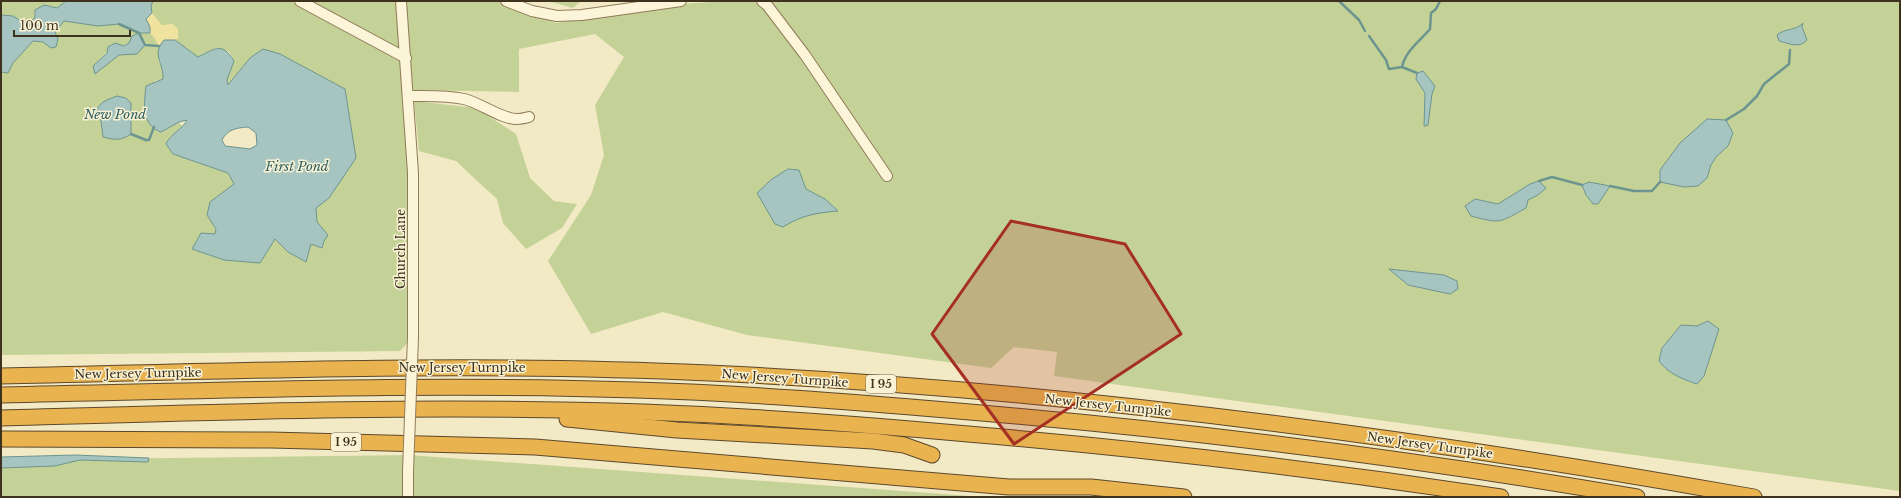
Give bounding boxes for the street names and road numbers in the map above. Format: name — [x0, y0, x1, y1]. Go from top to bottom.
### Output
street label: Church Lane — [393, 209, 408, 289]
street label: New Jersey Turnpike — [398, 360, 526, 375]
street label: New Jersey Turnpike — [74, 364, 202, 382]
street label: New Jersey Turnpike — [721, 366, 849, 390]
road number: I 95 — [866, 375, 896, 393]
street label: New Jersey Turnpike — [1044, 391, 1172, 419]
street label: New Jersey Turnpike — [1366, 429, 1494, 461]
road number: I 95 — [331, 433, 361, 451]

